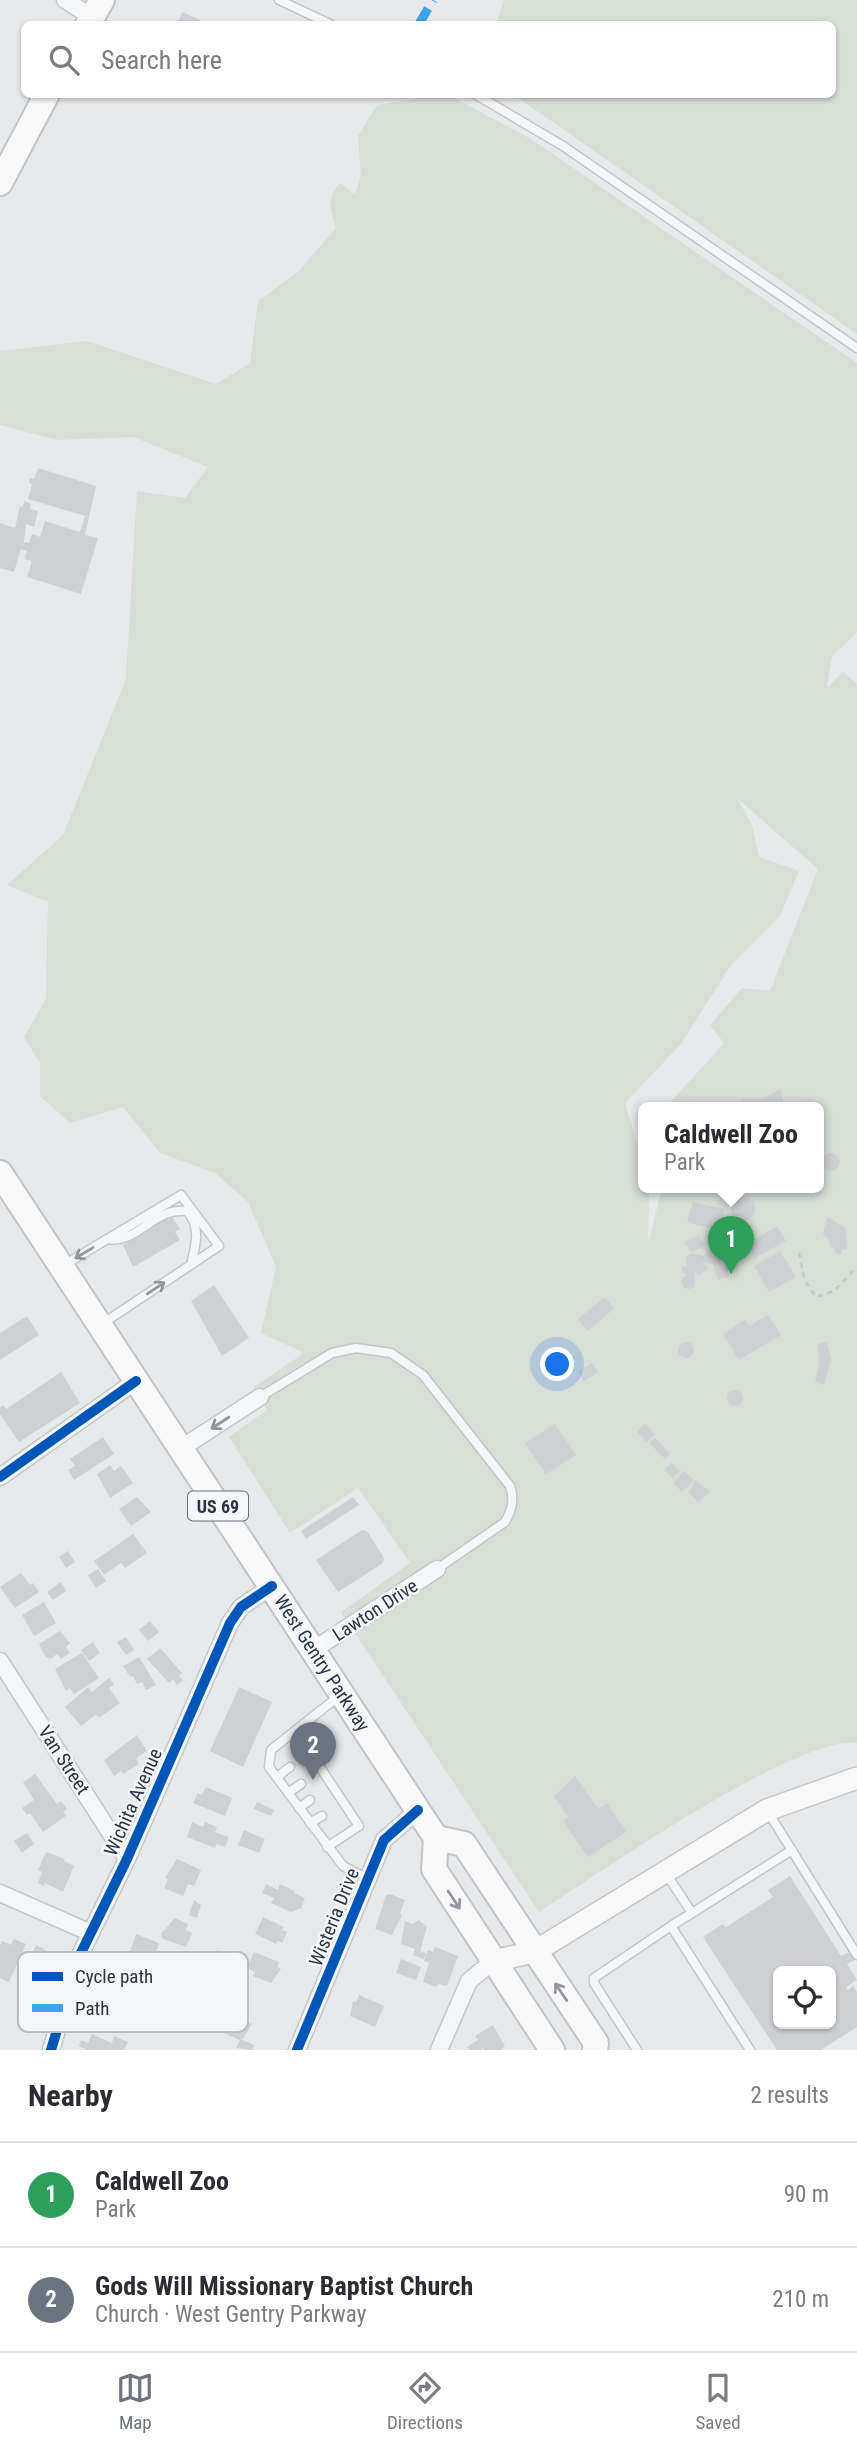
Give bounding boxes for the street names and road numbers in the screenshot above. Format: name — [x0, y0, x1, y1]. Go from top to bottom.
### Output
road number: US 69 — [188, 1492, 248, 1520]
street label: Lawton Drive — [328, 1574, 422, 1646]
street label: West Gentry Parkway — [269, 1590, 375, 1736]
street label: Van Street — [33, 1721, 95, 1799]
street label: Wichita Avenue — [99, 1745, 167, 1859]
street label: Wisteria Drive — [304, 1865, 364, 1969]

